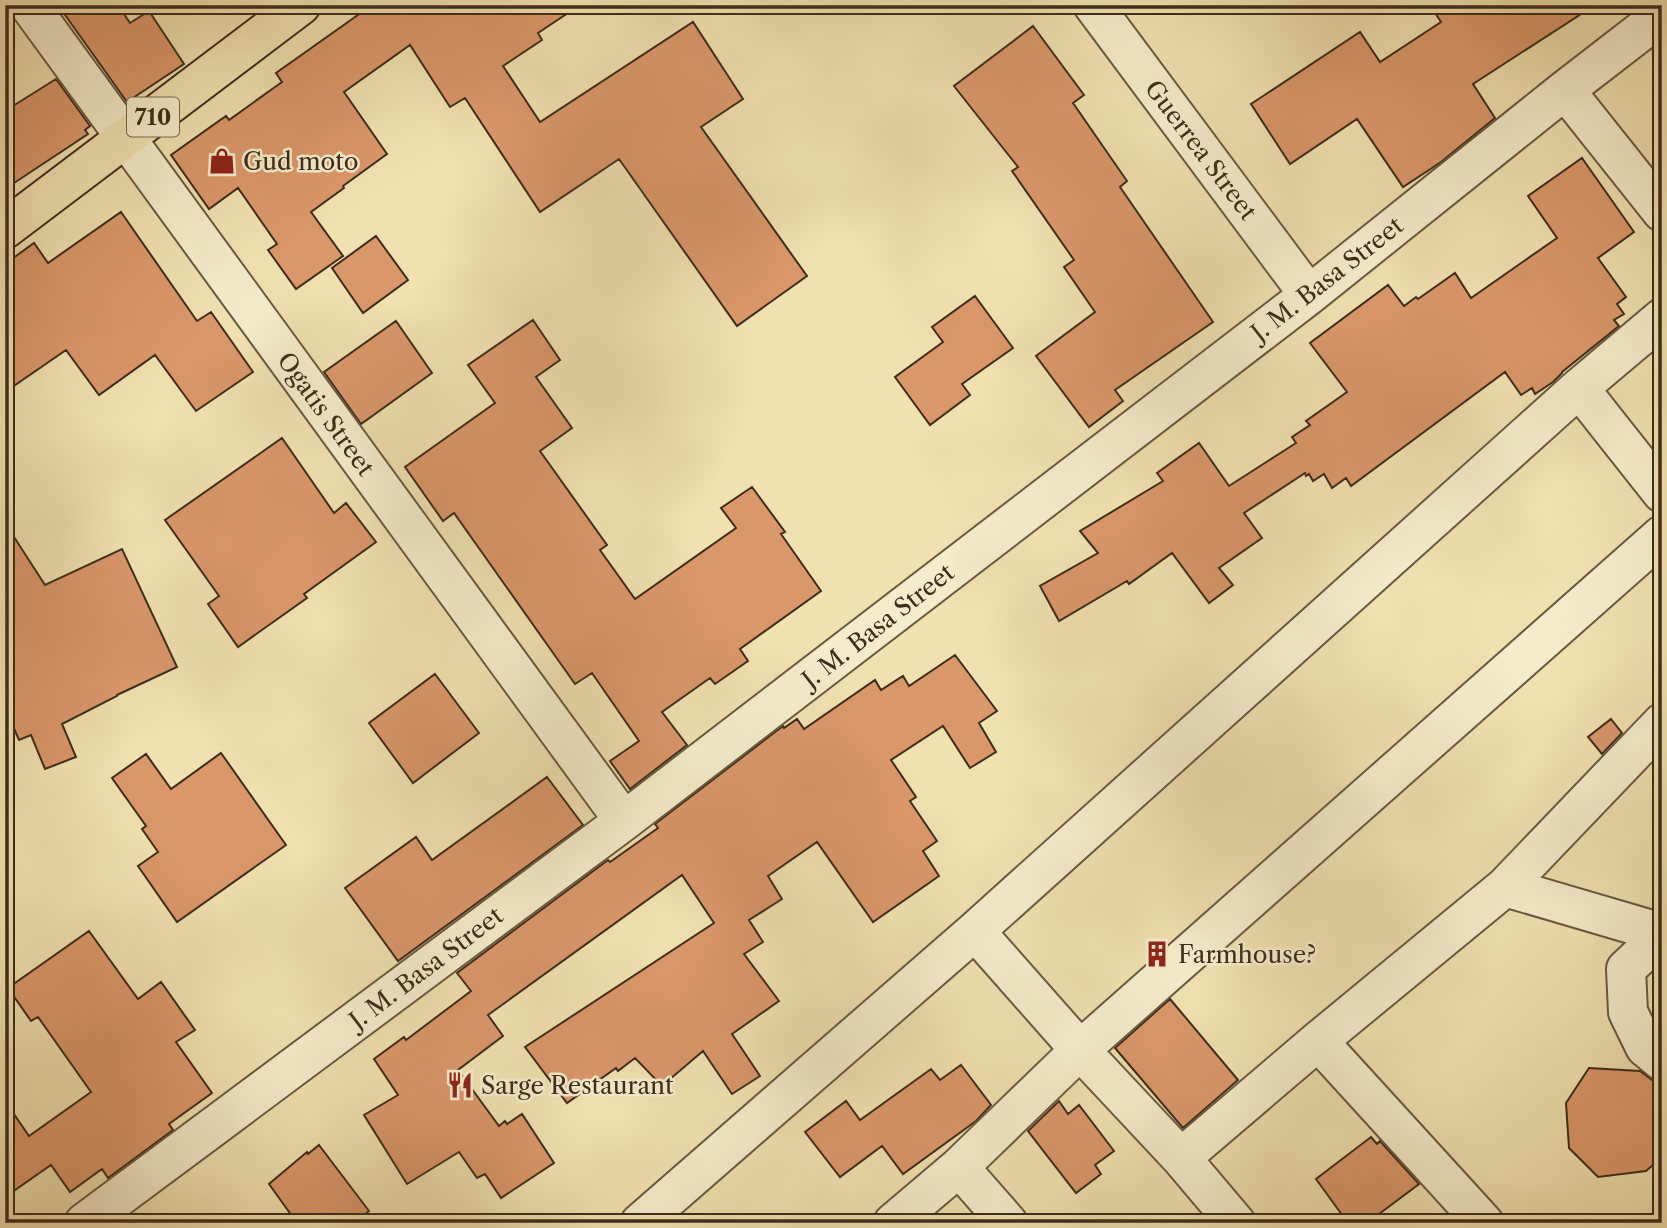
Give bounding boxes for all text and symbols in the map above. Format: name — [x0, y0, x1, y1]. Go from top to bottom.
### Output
street label: Guerrea Street — [1139, 74, 1263, 226]
road number: 710 — [127, 98, 179, 136]
shop icon: Gud moto — [207, 146, 237, 176]
place label: Gud moto — [243, 147, 358, 176]
street label: J. M. Basa Street — [1242, 210, 1409, 350]
street label: Ogatis Street — [271, 347, 381, 482]
street label: J. M. Basa Street — [793, 557, 960, 697]
street label: J. M. Basa Street — [340, 901, 509, 1038]
building icon: Farmhouse? — [1142, 939, 1172, 969]
place label: Farmhouse? — [1178, 940, 1316, 969]
restaurant icon: Sarge Restaurant — [445, 1070, 475, 1100]
place label: Sarge Restaurant — [481, 1071, 674, 1100]

